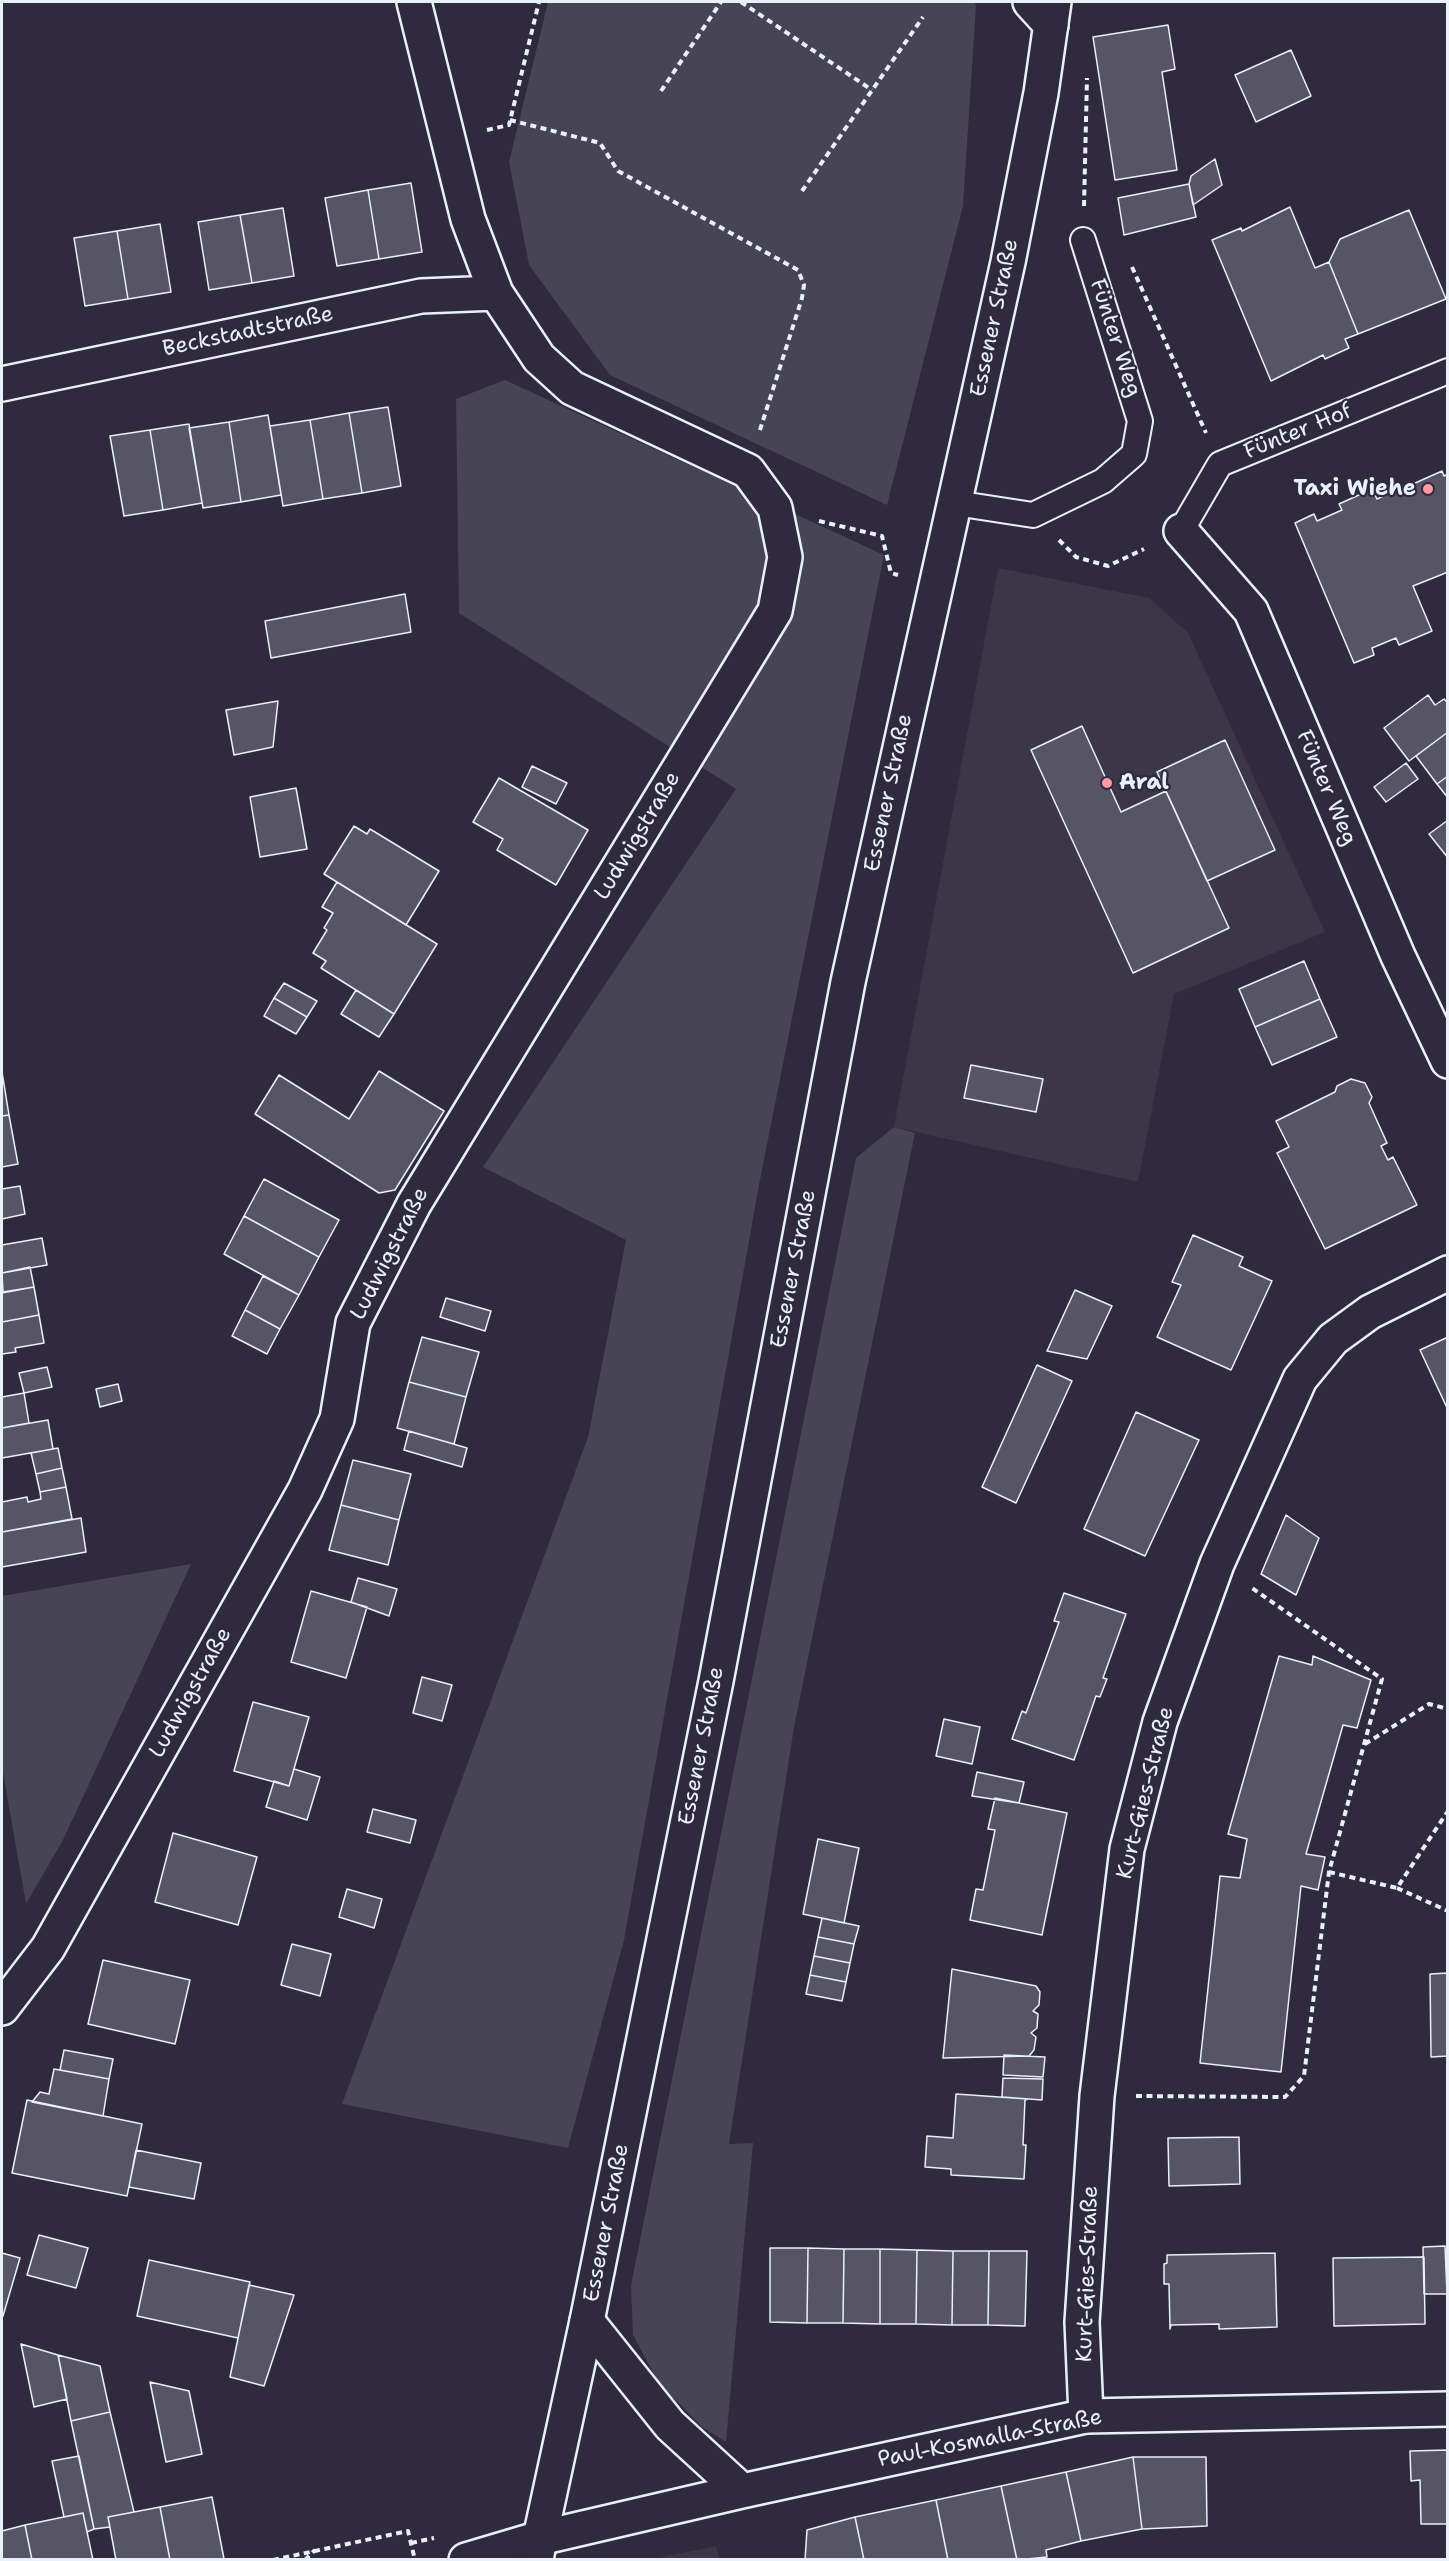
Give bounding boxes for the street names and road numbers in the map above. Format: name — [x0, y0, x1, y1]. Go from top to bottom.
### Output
street label: Essener Straße — [965, 237, 1025, 399]
street label: Fünter Weg — [1084, 276, 1146, 400]
street label: Beckstadtstraße — [160, 301, 336, 363]
street label: Fünter Hof — [1240, 398, 1356, 466]
street label: Essener Straße — [859, 712, 919, 874]
street label: Fünter Weg — [1290, 726, 1362, 850]
street label: Ludwigstraße — [589, 767, 687, 905]
street label: Ludwigstraße — [345, 1183, 435, 1325]
street label: Essener Straße — [766, 1188, 822, 1350]
street label: Ludwigstraße — [144, 1623, 238, 1763]
street label: Essener Straße — [674, 1665, 730, 1827]
street label: Kurt-Gies-Straße — [1112, 1704, 1180, 1882]
street label: Essener Straße — [579, 2142, 635, 2304]
street label: Kurt-Gies-Straße — [1072, 2185, 1104, 2363]
street label: Paul-Kosmalla-Straße — [876, 2404, 1104, 2474]

